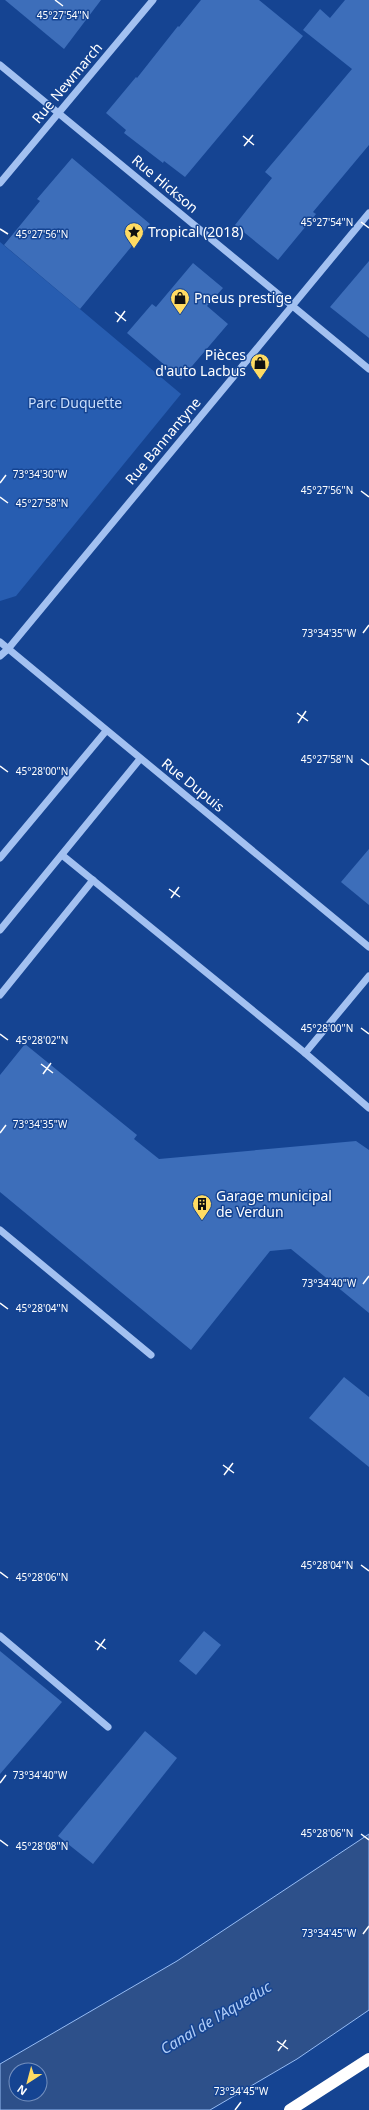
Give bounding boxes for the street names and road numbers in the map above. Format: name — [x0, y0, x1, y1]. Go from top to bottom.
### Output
street label: Rue Newmarch — [27, 38, 106, 127]
street label: Rue Hickson — [128, 150, 202, 217]
street label: Rue Bannantyne — [120, 393, 205, 488]
street label: Rue Dupuis — [158, 754, 229, 816]

